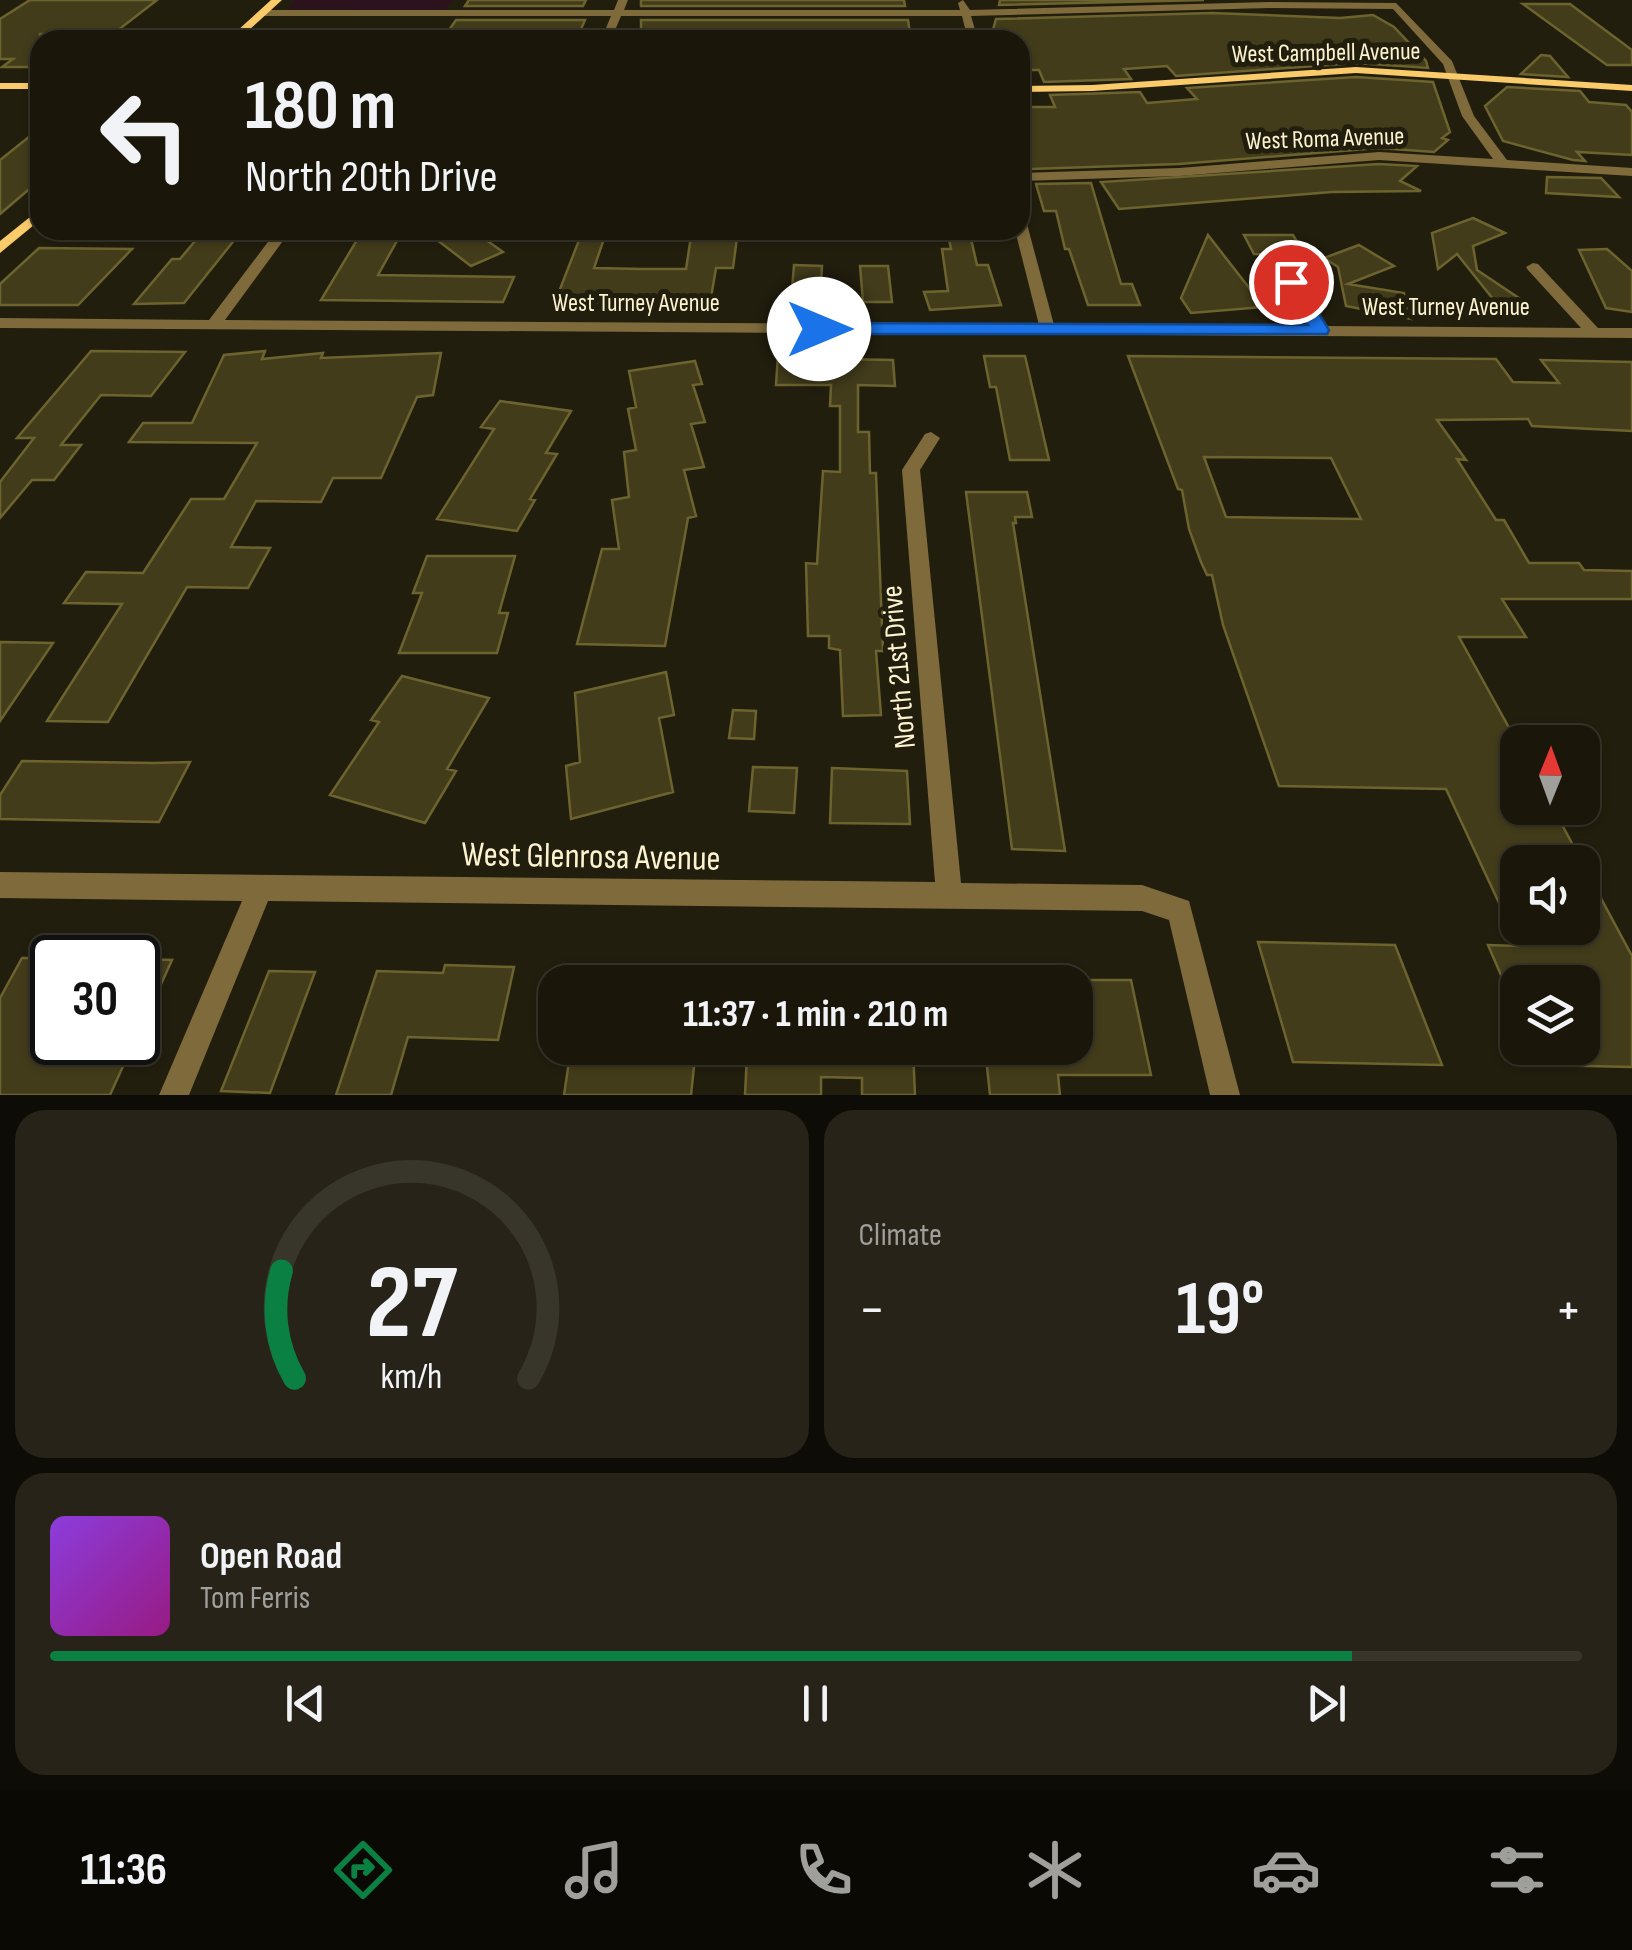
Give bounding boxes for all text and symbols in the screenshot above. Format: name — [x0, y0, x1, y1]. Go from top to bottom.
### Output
street label: West Campbell Avenue — [1231, 36, 1421, 70]
text: 180 m — [245, 65, 396, 149]
icon: left — [80, 70, 210, 200]
street label: West Roma Avenue — [1245, 121, 1405, 157]
text: North 20th Drive — [245, 150, 498, 205]
pin — [1249, 240, 1334, 325]
icon: arrive — [1264, 255, 1319, 310]
position arrow — [767, 277, 871, 381]
street label: West Turney Avenue — [552, 288, 720, 319]
street label: West Turney Avenue — [1362, 292, 1530, 323]
street label: North 21st Drive — [874, 584, 924, 750]
north arrow — [1500, 725, 1600, 825]
map controls — [1500, 725, 1600, 1065]
street label: West Glenrosa Avenue — [461, 833, 721, 881]
button: sound — [1500, 845, 1600, 945]
speed limit sign: 30 — [30, 935, 160, 1065]
button: layers — [1500, 965, 1600, 1065]
text: 11:37 · 1 min · 210 m — [683, 992, 948, 1037]
text: Climate — [859, 1216, 942, 1255]
text: 27 — [366, 1242, 458, 1367]
text: 19° — [1176, 1265, 1264, 1356]
text: − — [859, 1277, 885, 1344]
text: + — [1555, 1277, 1582, 1344]
text: km/h — [381, 1356, 443, 1399]
text: Open Road — [200, 1534, 342, 1579]
text: Tom Ferris — [200, 1579, 310, 1618]
icon: previous — [278, 1676, 333, 1731]
icon: pause — [788, 1676, 843, 1731]
icon: next — [1299, 1676, 1354, 1731]
icon: directions — [328, 1835, 398, 1905]
icon: music — [559, 1835, 629, 1905]
icon: phone — [789, 1835, 859, 1905]
icon: climate — [1020, 1835, 1090, 1905]
icon: car — [1251, 1835, 1321, 1905]
icon: filters — [1482, 1835, 1552, 1905]
text: 11:36 — [80, 1843, 167, 1898]

